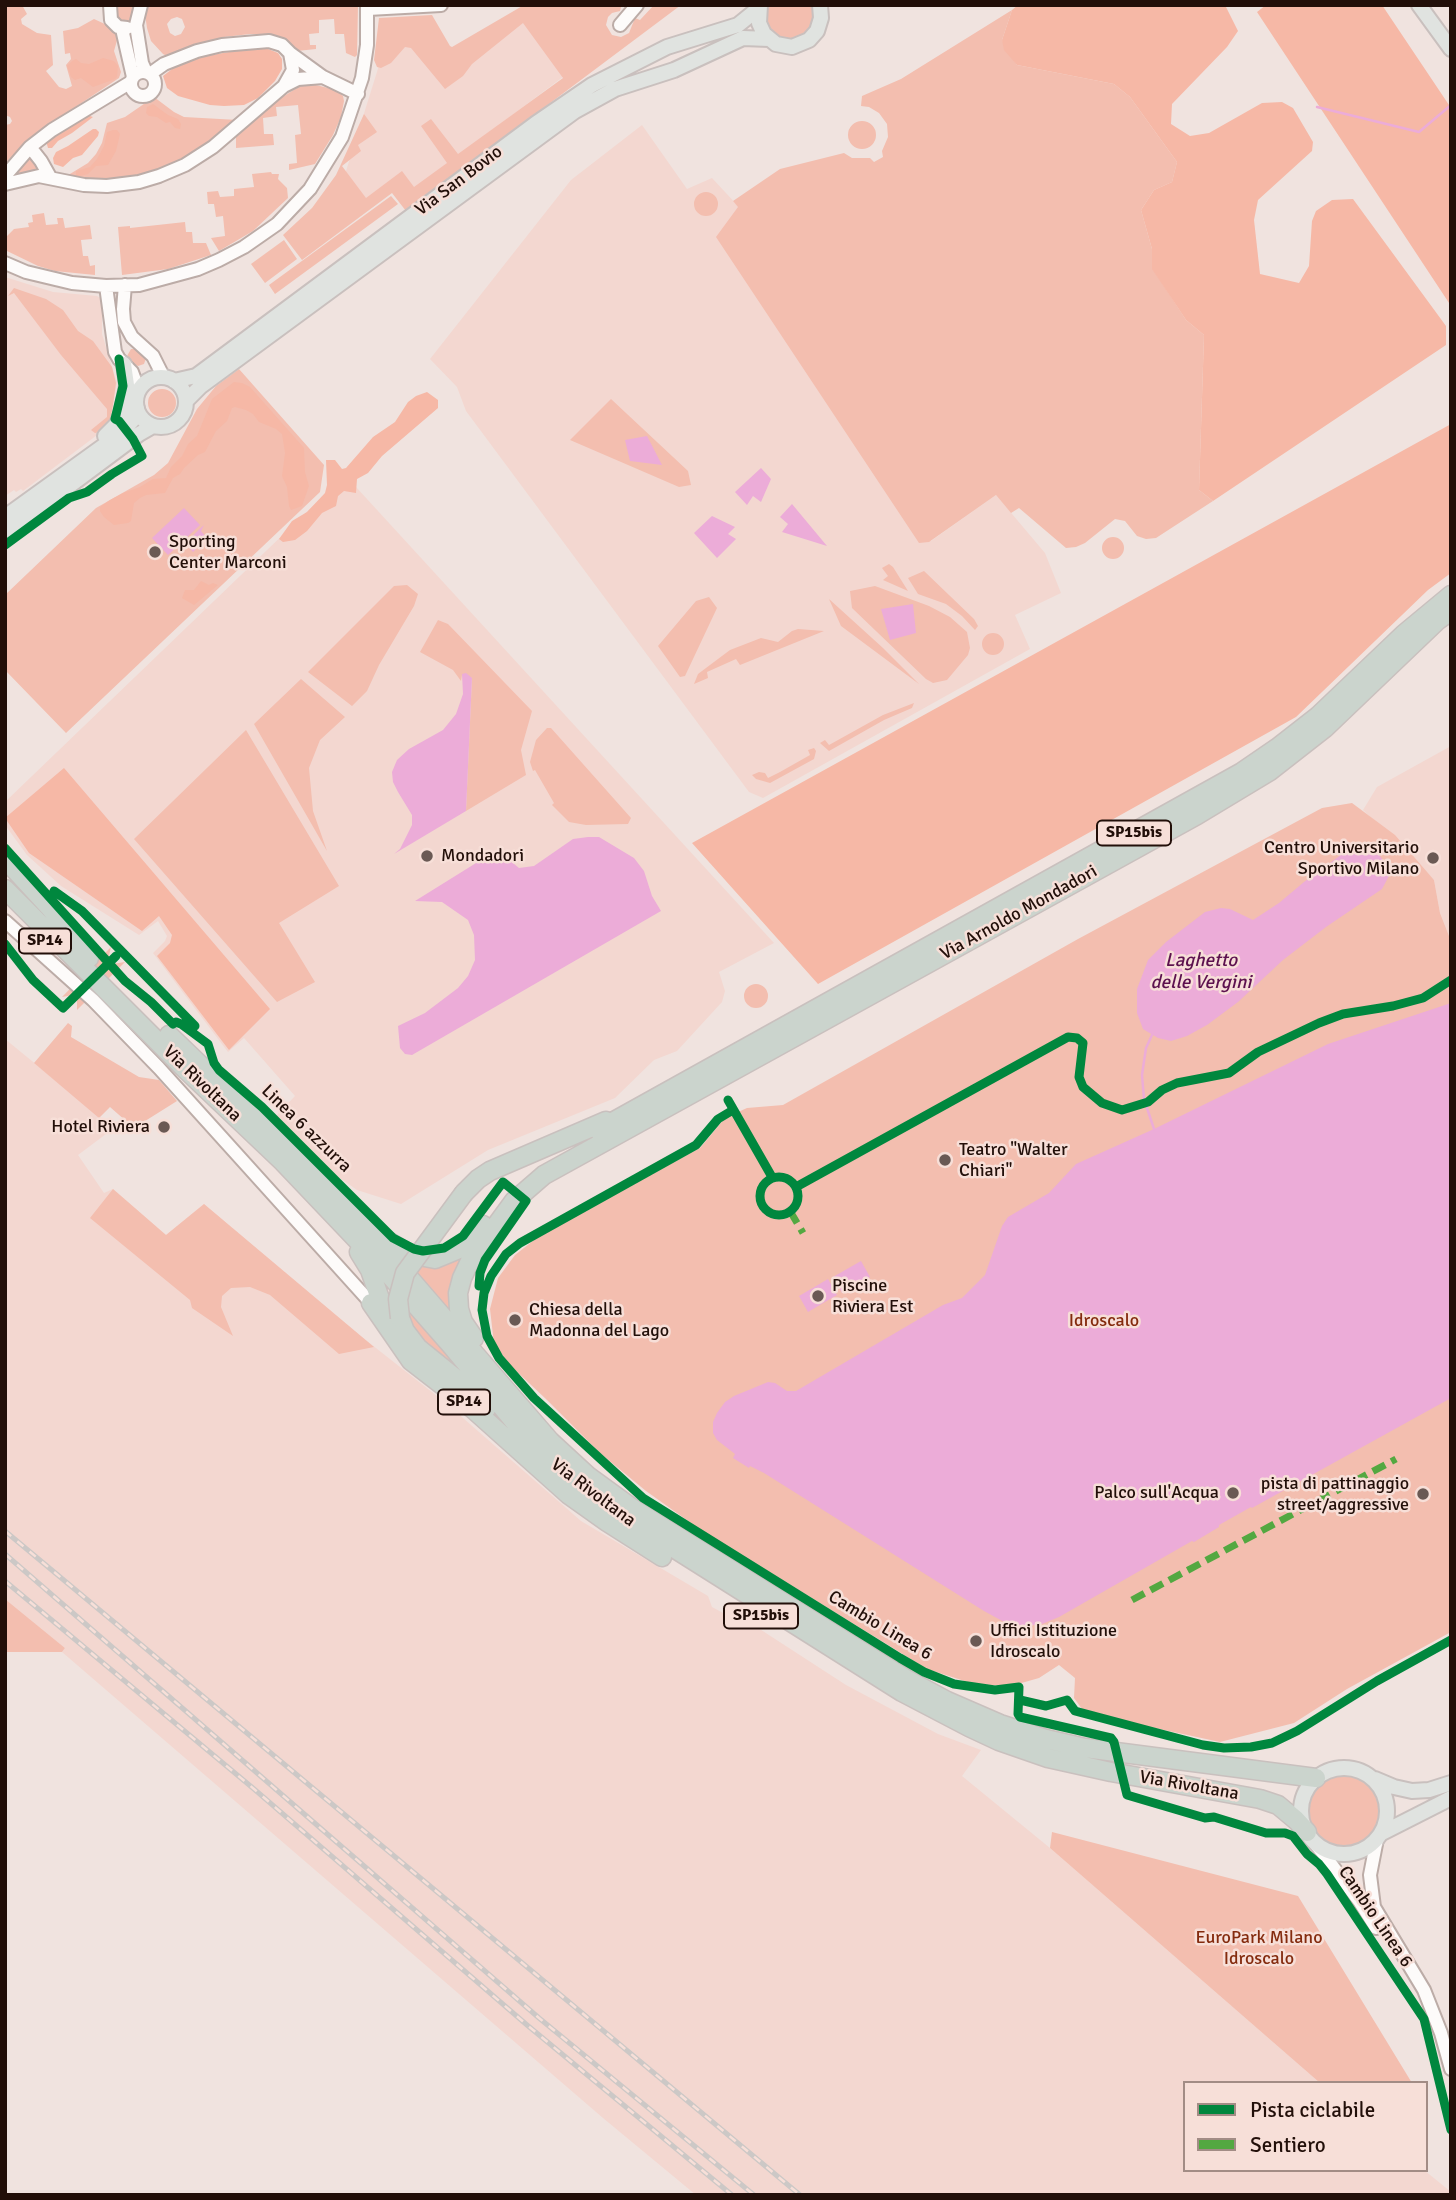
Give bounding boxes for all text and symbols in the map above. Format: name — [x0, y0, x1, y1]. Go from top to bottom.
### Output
street label: Via San Bovio — [411, 141, 507, 221]
place label: Sporting Center Marconi — [169, 531, 287, 574]
marker: Sporting Center Marconi — [147, 544, 163, 560]
road number: SP15bis — [1097, 820, 1171, 846]
place label: Centro Universitario Sportivo Milano — [1264, 837, 1419, 880]
place label: Mondadori — [441, 845, 524, 867]
marker: Mondadori — [419, 848, 435, 864]
marker: Centro Universitario Sportivo Milano — [1425, 850, 1441, 866]
street label: Via Arnoldo Mondadori — [937, 861, 1101, 965]
road number: SP14 — [19, 928, 71, 953]
water label: Laghetto delle Vergini — [1151, 950, 1251, 994]
street label: Via Rivoltana — [158, 1041, 246, 1127]
street label: Linea 6 azzurra — [256, 1081, 356, 1177]
place label: Hotel Riviera — [51, 1116, 150, 1138]
marker: Hotel Riviera — [156, 1119, 172, 1135]
place label: Teatro "Walter Chiari" — [959, 1139, 1068, 1182]
marker: Teatro "Walter Chiari" — [937, 1152, 953, 1168]
place label: Piscine Riviera Est — [832, 1275, 913, 1318]
marker: Piscine Riviera Est — [810, 1288, 826, 1304]
place label: Chiesa della Madonna del Lago — [529, 1299, 669, 1342]
park label: Idroscalo — [1069, 1310, 1139, 1332]
marker: Chiesa della Madonna del Lago — [507, 1312, 523, 1328]
road number: SP14 — [438, 1390, 490, 1414]
street label: Via Rivoltana — [546, 1454, 640, 1532]
place label: pista di pattinaggio street/aggressive — [1261, 1473, 1409, 1516]
place label: Palco sull'Acqua — [1094, 1482, 1219, 1504]
marker: Palco sull'Acqua — [1225, 1485, 1241, 1501]
marker: pista di pattinaggio street/aggressive — [1415, 1486, 1431, 1502]
street label: Cambio Linea 6 — [824, 1586, 936, 1666]
road number: SP15bis — [724, 1604, 798, 1628]
place label: Uffici Istituzione Idroscalo — [990, 1620, 1117, 1662]
marker: Uffici Istituzione Idroscalo — [968, 1633, 984, 1649]
street label: Via Rivoltana — [1138, 1767, 1240, 1805]
street label: Cambio Linea 6 — [1333, 1862, 1417, 1972]
park label: EuroPark Milano Idroscalo — [1195, 1927, 1323, 1969]
legend — [1183, 2081, 1428, 2172]
text: Pista ciclabile — [1250, 2097, 1375, 2123]
text: Sentiero — [1250, 2132, 1326, 2158]

